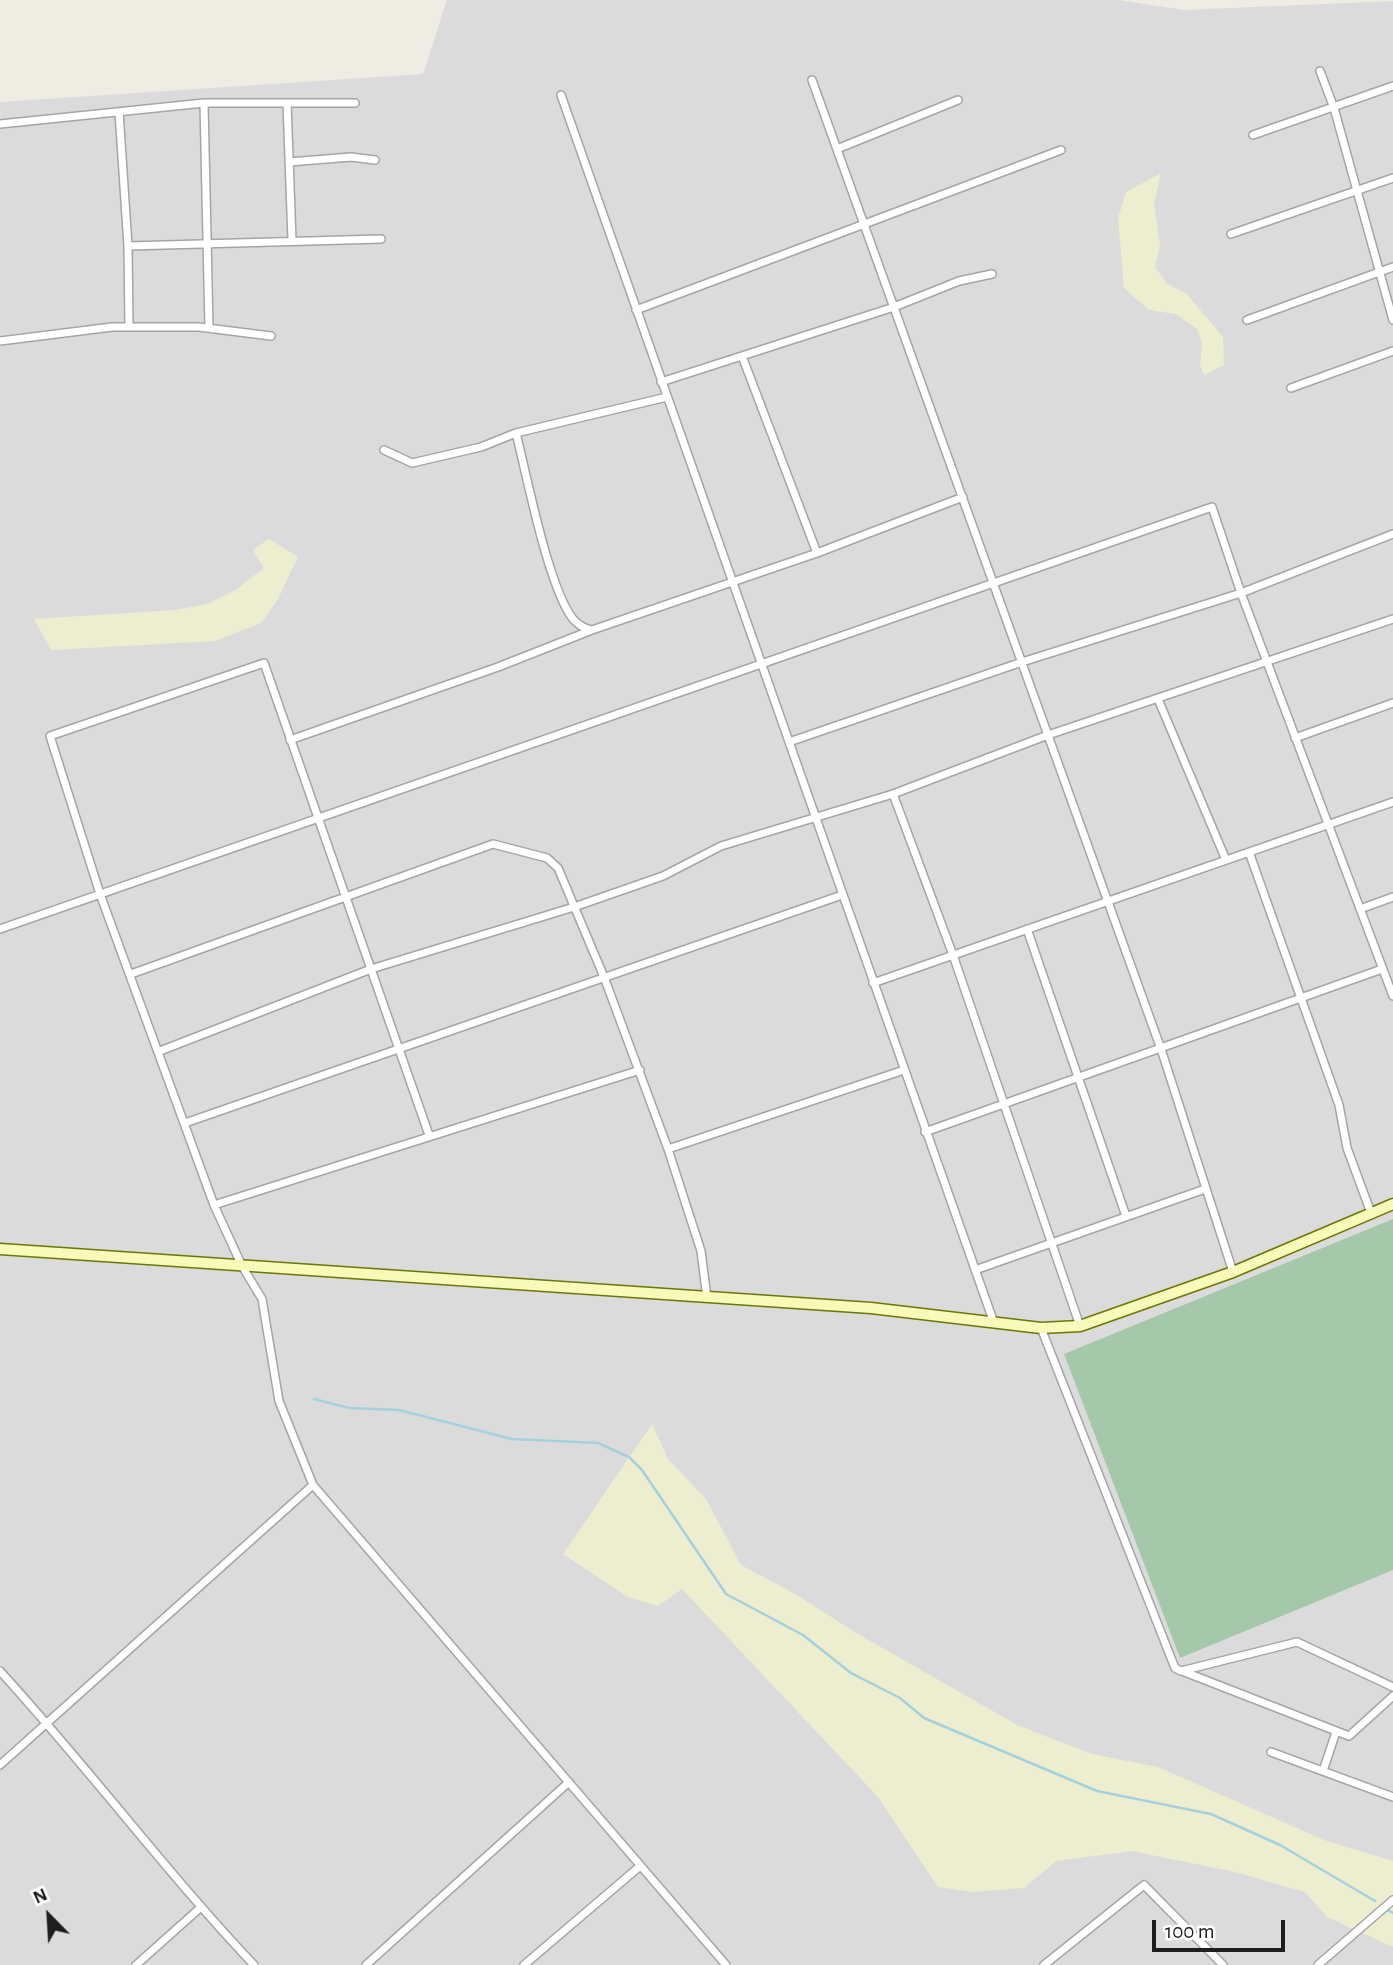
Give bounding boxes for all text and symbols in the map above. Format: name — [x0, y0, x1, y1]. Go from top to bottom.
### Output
north arrow — [14, 1881, 84, 1951]
text: N — [30, 1885, 50, 1908]
scale bar — [1155, 1906, 1288, 1950]
text: 100 m — [1165, 1921, 1215, 1942]

